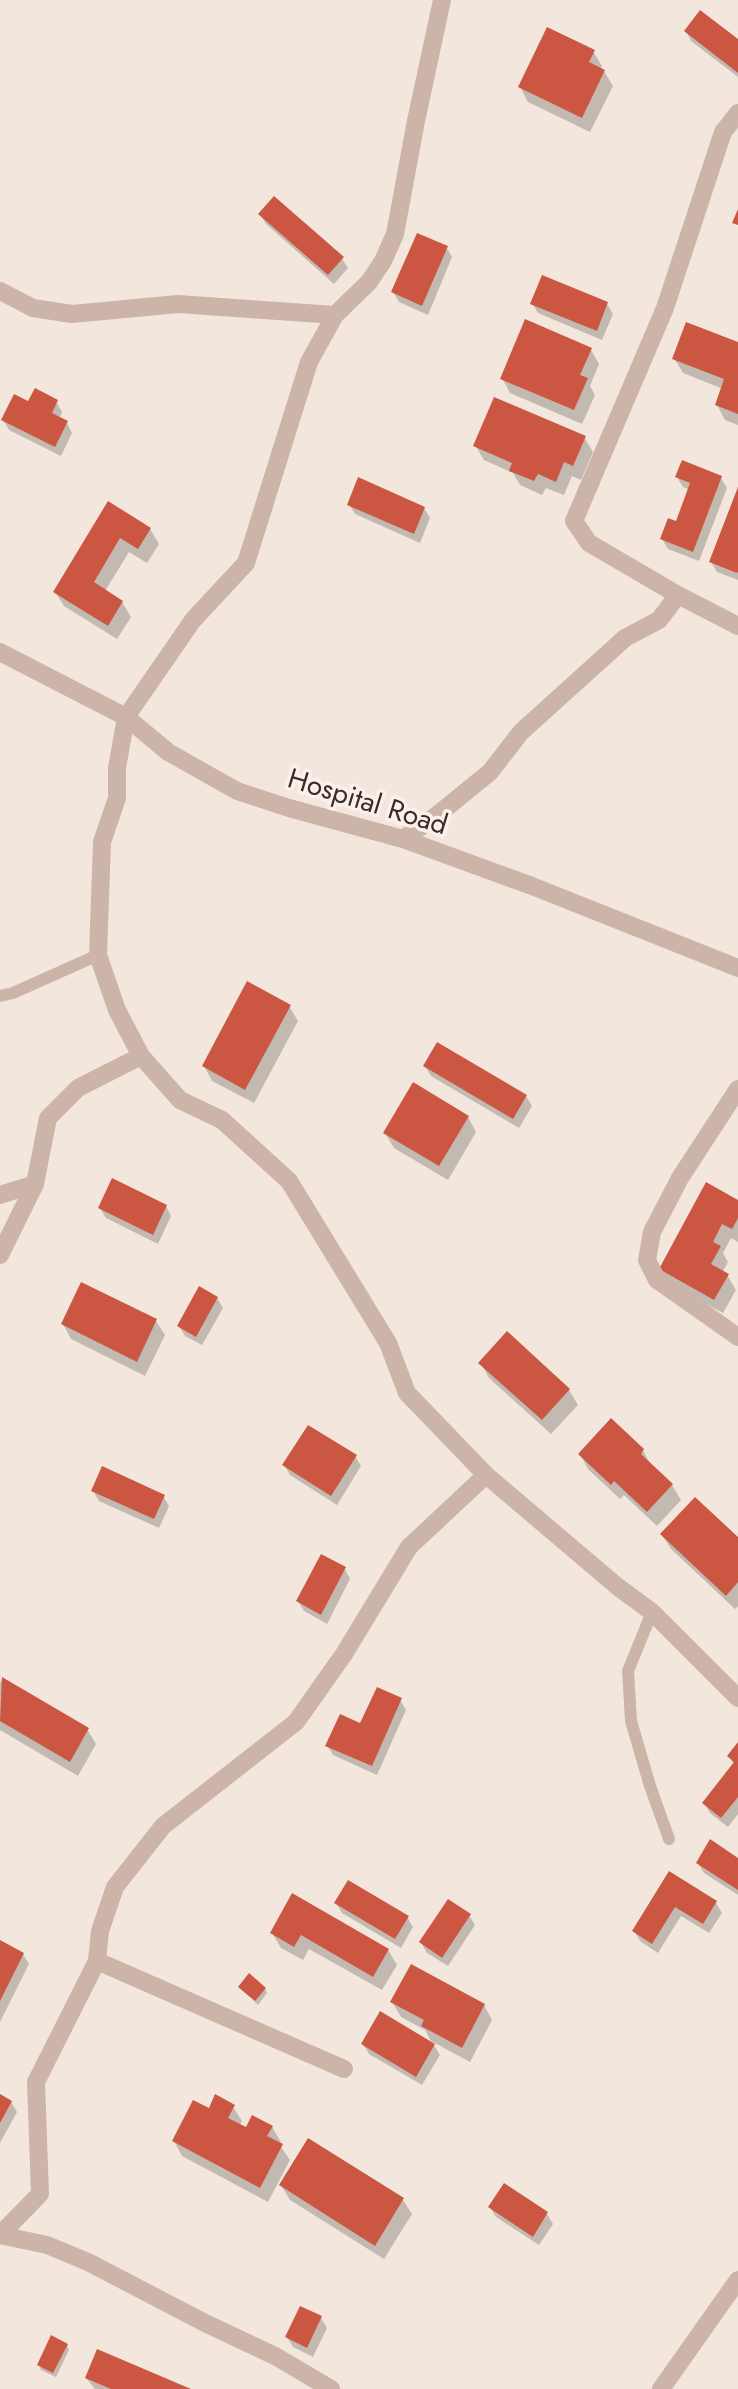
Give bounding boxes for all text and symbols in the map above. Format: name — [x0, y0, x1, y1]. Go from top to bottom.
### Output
street label: Hospital Road — [283, 764, 451, 844]

